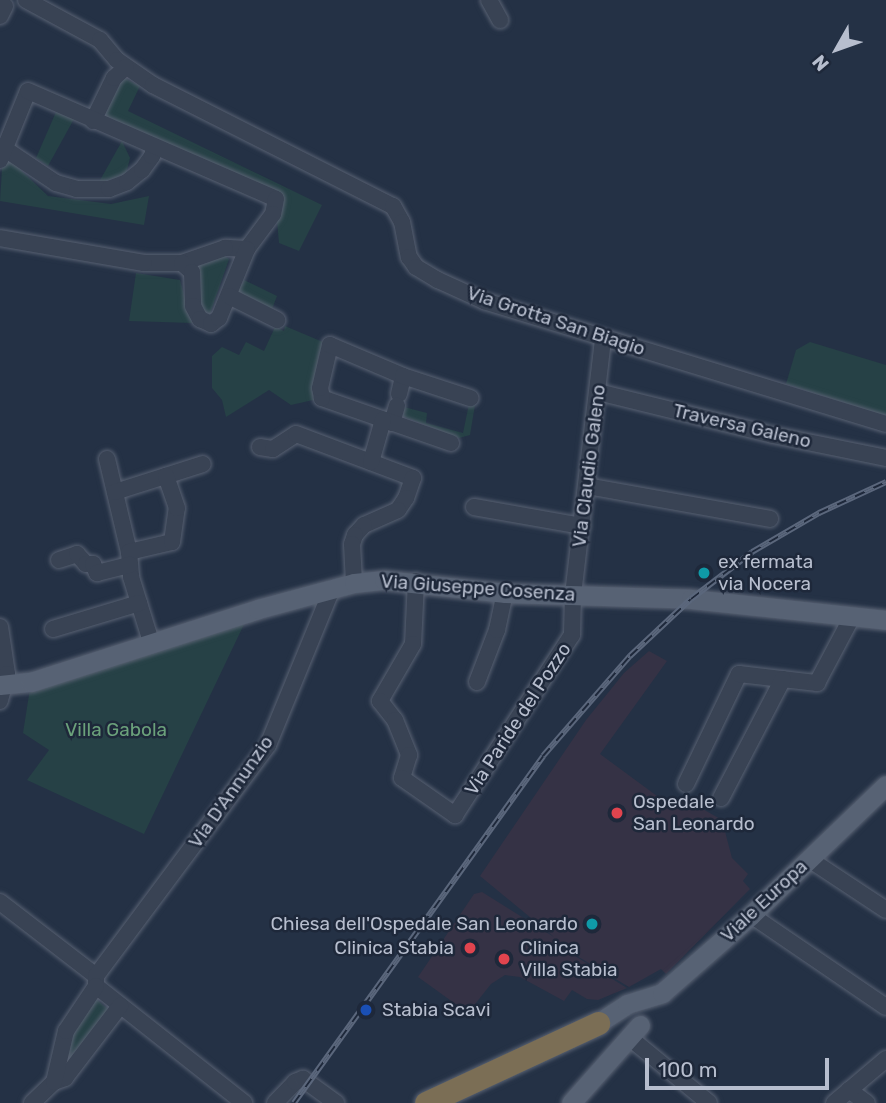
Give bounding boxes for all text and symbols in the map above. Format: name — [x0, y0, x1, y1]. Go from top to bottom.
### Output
north arrow — [802, 14, 872, 84]
text: N — [807, 50, 834, 75]
street label: Via Grotta San Biagio — [464, 281, 648, 361]
street label: Via Claudio Galeno — [568, 383, 610, 549]
street label: Traversa Galeno — [671, 399, 813, 453]
place label: ex fermata via Nocera — [718, 551, 814, 595]
marker: ex fermata via Nocera — [696, 565, 712, 581]
street label: Via Giuseppe Cosenza — [380, 570, 576, 606]
street label: Via Paride del Pozzo — [460, 638, 576, 800]
park label: Villa Gabola — [65, 719, 167, 741]
street label: Via D'Annunzio — [184, 731, 278, 853]
place label: Ospedale San Leonardo — [633, 791, 755, 835]
marker: Ospedale San Leonardo — [607, 803, 627, 823]
street label: Viale Europa — [716, 855, 812, 947]
place label: Chiesa dell'Ospedale San Leonardo — [270, 913, 578, 935]
marker: Chiesa dell'Ospedale San Leonardo — [584, 916, 600, 932]
place label: Clinica Stabia — [334, 937, 454, 959]
place label: Clinica Villa Stabia — [520, 937, 617, 981]
marker: Clinica Stabia — [460, 938, 480, 958]
marker: Clinica Villa Stabia — [494, 949, 514, 969]
place label: Stabia Scavi — [382, 999, 491, 1021]
marker: Stabia Scavi — [356, 1000, 376, 1020]
scale bar — [648, 1044, 832, 1088]
text: 100 m — [658, 1057, 717, 1082]

